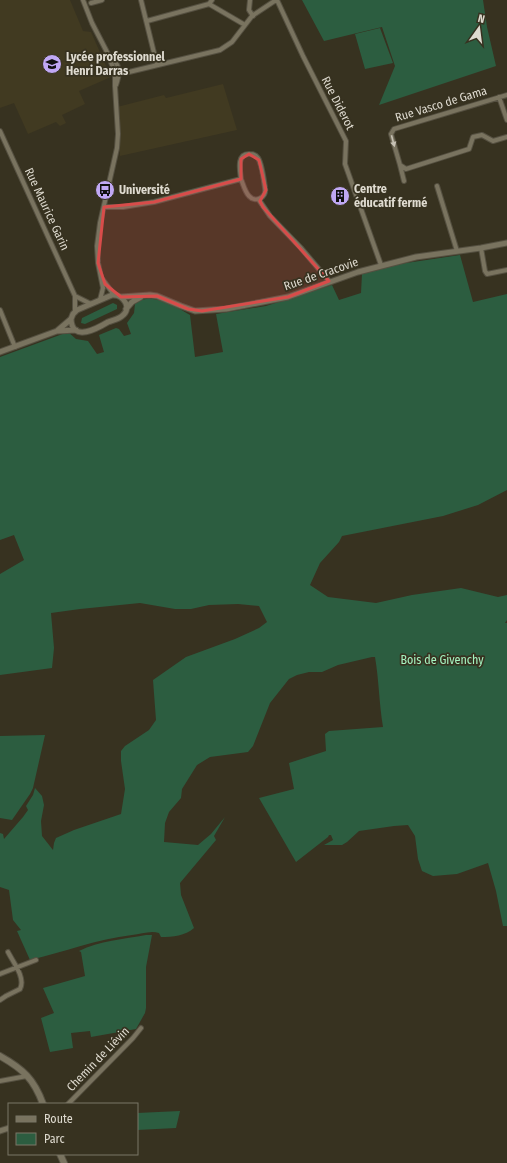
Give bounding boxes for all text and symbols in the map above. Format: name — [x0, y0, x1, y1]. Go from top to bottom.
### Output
north arrow — [459, 8, 499, 48]
text: N — [477, 12, 486, 26]
place label: Lycée professionnel Henri Darras — [66, 50, 165, 78]
school or university icon: Lycée professionnel Henri Darras — [41, 53, 63, 75]
street label: Rue Diderot — [319, 74, 357, 132]
street label: Rue Vasco de Gama — [393, 83, 489, 125]
one-way arrow — [390, 135, 396, 147]
street label: Rue Maurice Garin — [22, 166, 72, 252]
bus stop icon: Université — [94, 179, 116, 201]
place label: Centre éducatif fermé — [354, 182, 427, 210]
place label: Université — [119, 183, 170, 197]
building icon: Centre éducatif fermé — [329, 185, 351, 207]
street label: Rue de Cracovie — [282, 255, 360, 293]
park label: Bois de Givenchy — [400, 653, 484, 667]
street label: Chemin de Liévin — [64, 1024, 132, 1094]
legend — [8, 1103, 138, 1155]
text: Route — [44, 1112, 73, 1126]
text: Parc — [44, 1132, 65, 1146]

